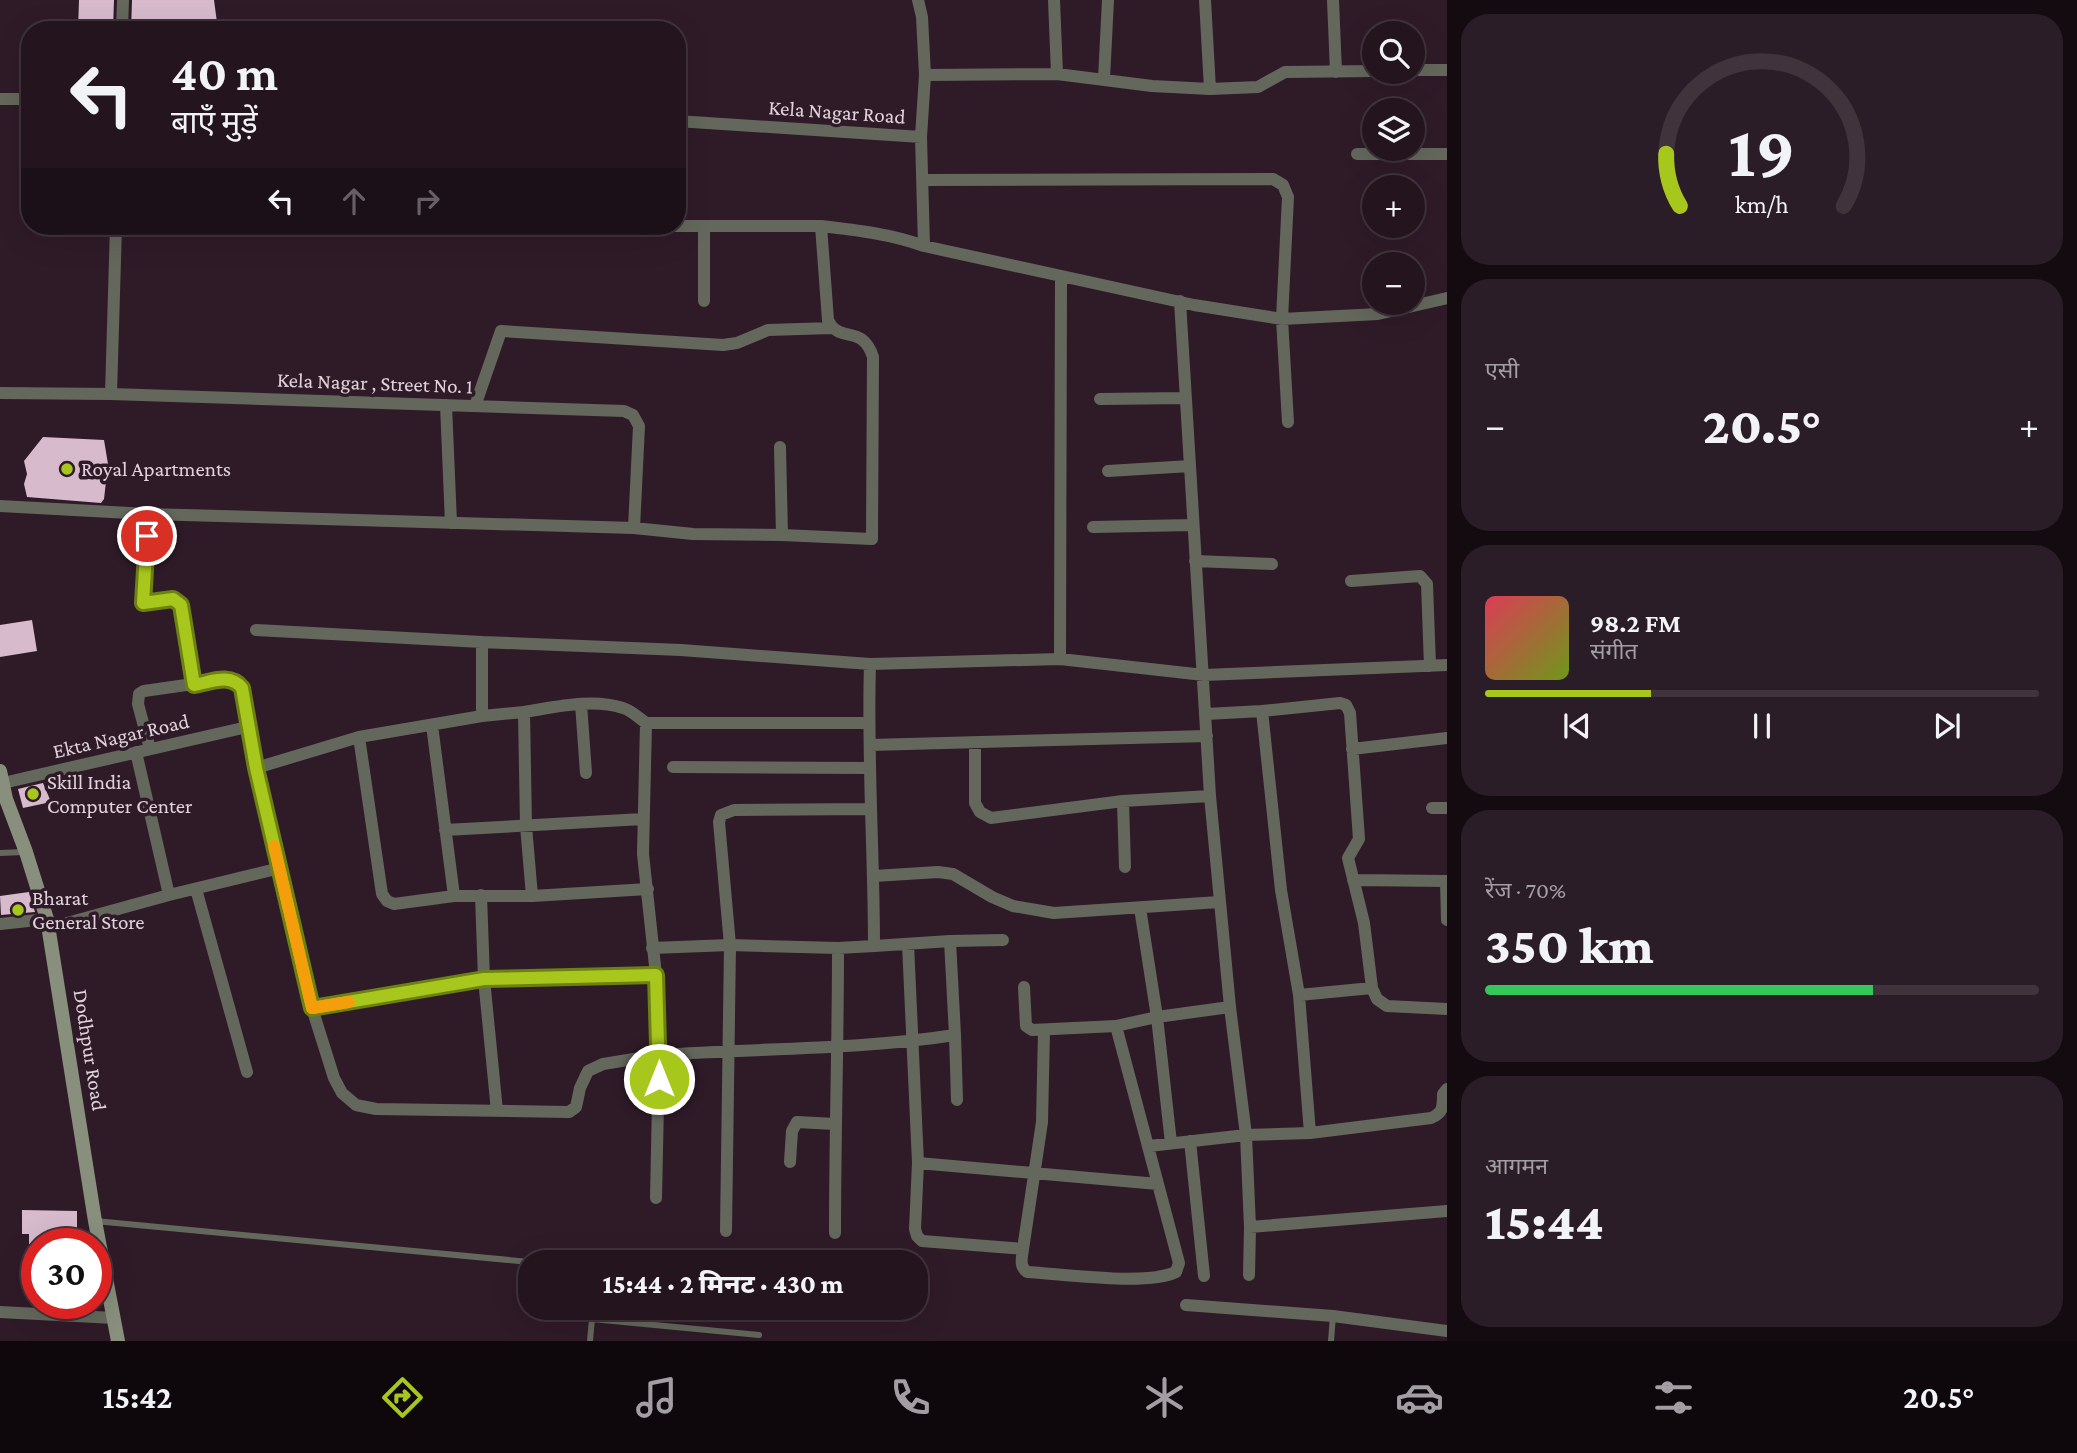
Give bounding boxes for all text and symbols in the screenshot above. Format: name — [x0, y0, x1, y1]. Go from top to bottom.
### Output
map controls — [1362, 21, 1425, 315]
button: search — [1362, 21, 1425, 84]
text: 40 m — [171, 46, 278, 101]
icon: left — [56, 49, 147, 140]
street label: Kela Nagar Road — [768, 95, 906, 129]
button: layers — [1362, 98, 1425, 161]
text: बाएँ मुड़ें — [171, 104, 258, 140]
text: 19 — [1729, 111, 1795, 192]
button: + — [1362, 175, 1425, 238]
icon: left — [262, 182, 300, 220]
icon: ahead — [335, 182, 373, 220]
icon: right — [408, 182, 446, 220]
text: km/h — [1735, 191, 1789, 218]
button: − — [1362, 252, 1425, 315]
text: एसी — [1485, 357, 1519, 383]
street label: Kela Nagar , Street No. 1 — [277, 368, 473, 398]
text: 20.5° — [1702, 396, 1822, 454]
text: − — [1485, 404, 1505, 446]
text: + — [2019, 404, 2039, 446]
place label: Royal Apartments — [81, 457, 231, 481]
marker: Royal Apartments — [59, 461, 75, 477]
pin — [117, 506, 177, 566]
icon: arrive — [128, 517, 166, 555]
text: 98.2 FM — [1590, 609, 1681, 638]
text: संगीत — [1590, 638, 1638, 664]
icon: previous — [1558, 707, 1596, 745]
icon: pause — [1743, 707, 1781, 745]
icon: next — [1928, 707, 1966, 745]
street label: Ekta Nagar Road — [51, 709, 191, 763]
place label: Skill India Computer Center — [47, 770, 193, 818]
marker: Skill India Computer Center — [25, 786, 41, 802]
text: रेंज · 70% — [1485, 877, 1566, 903]
place label: Bharat General Store — [32, 886, 145, 934]
marker: Bharat General Store — [10, 902, 26, 918]
text: 350 km — [1485, 916, 1654, 974]
street label: Dodhpur Road — [69, 987, 111, 1113]
position arrow — [622, 1042, 696, 1116]
text: आगमन — [1485, 1153, 1548, 1179]
text: 15:44 — [1485, 1192, 1604, 1250]
speed limit sign: 30 — [21, 1228, 112, 1319]
text: 15:44 · 2 मिनट · 430 m — [603, 1270, 843, 1299]
icon: directions — [378, 1373, 427, 1422]
icon: music — [632, 1373, 681, 1422]
icon: phone — [886, 1373, 935, 1422]
icon: climate — [1140, 1373, 1189, 1422]
icon: car — [1395, 1373, 1444, 1422]
icon: filters — [1649, 1373, 1698, 1422]
text: 15:42 — [103, 1379, 172, 1415]
text: 20.5° — [1903, 1379, 1974, 1415]

